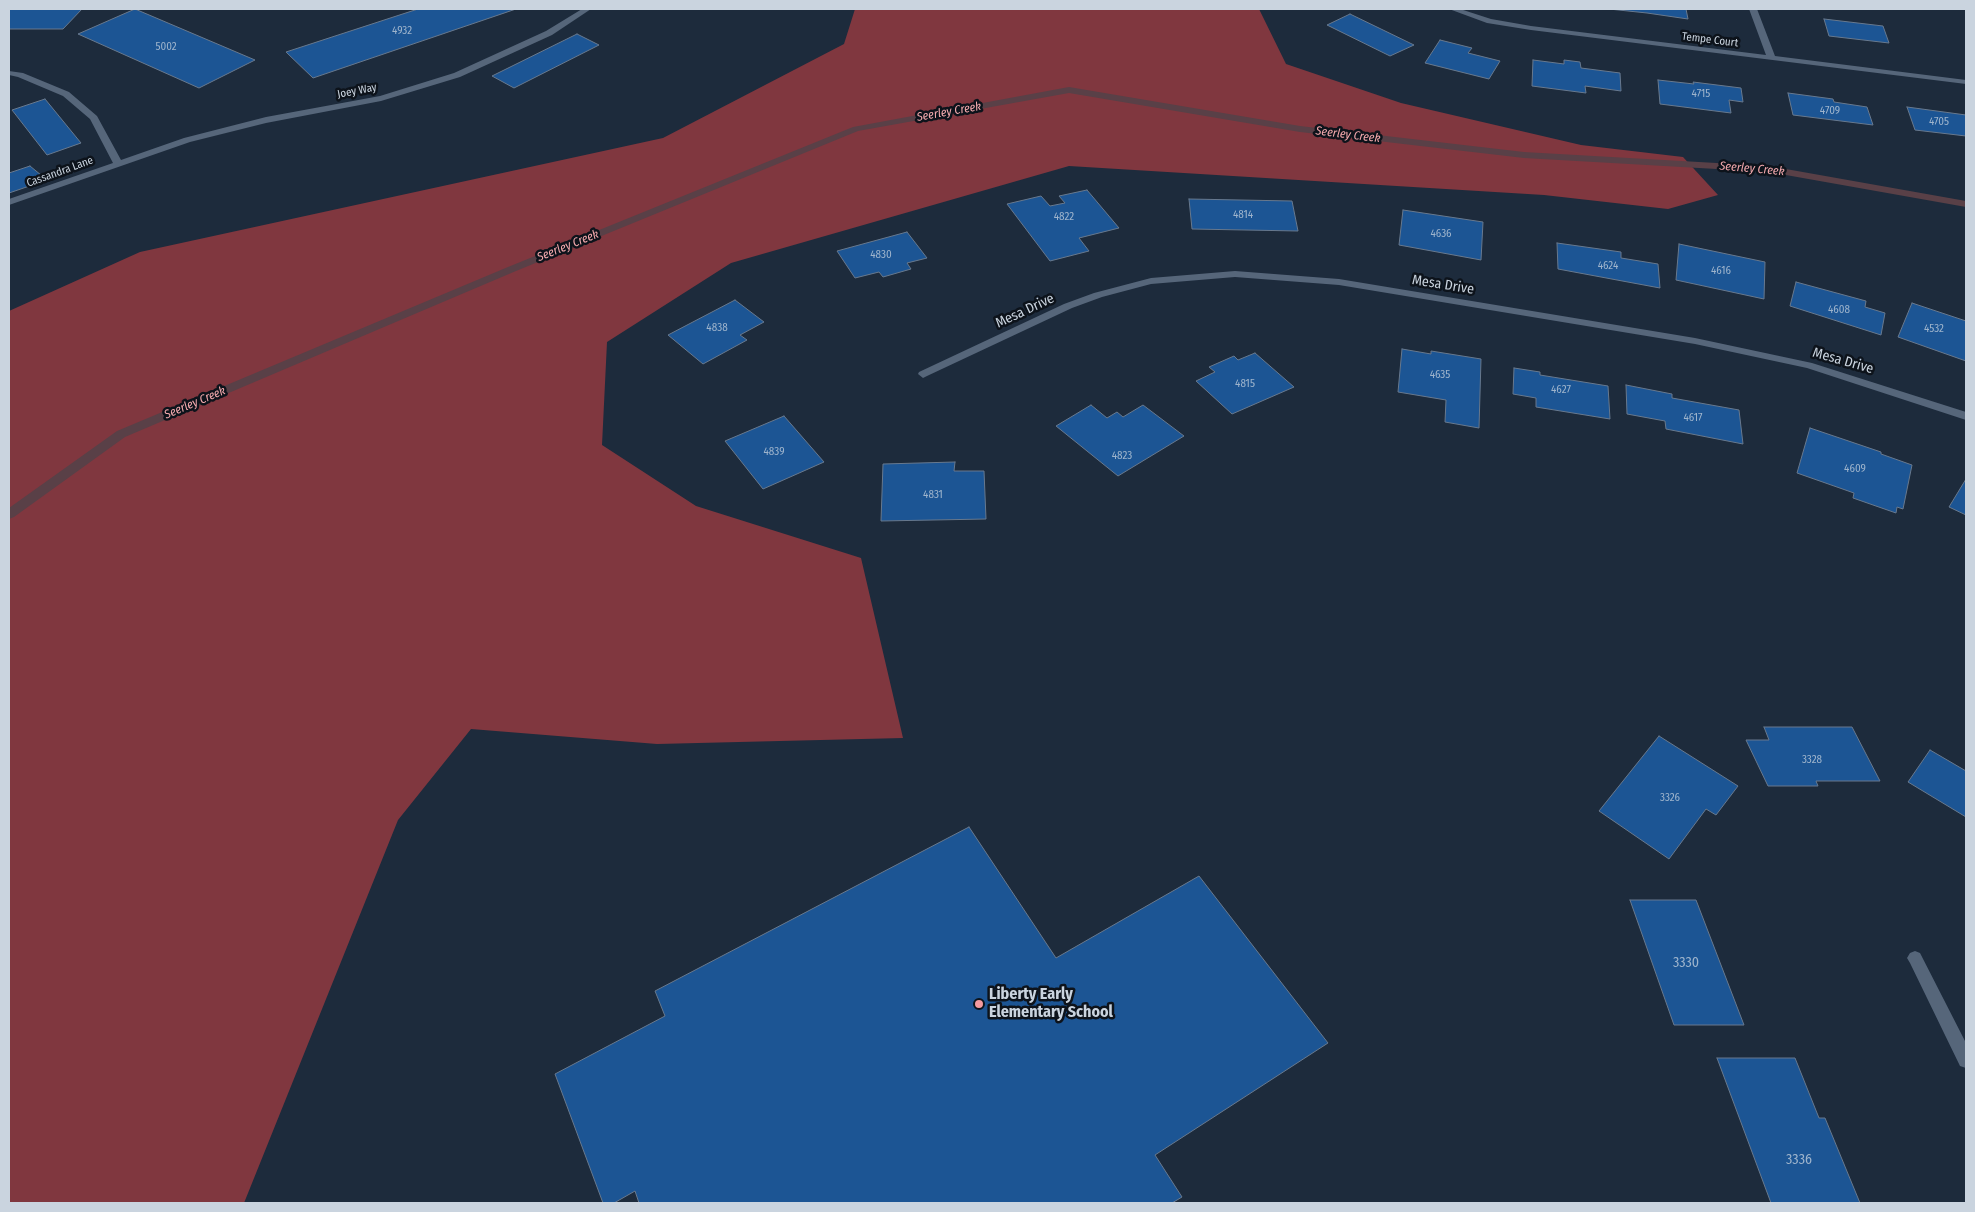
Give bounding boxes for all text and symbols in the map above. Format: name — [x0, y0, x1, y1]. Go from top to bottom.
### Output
house number: 4932 — [392, 24, 412, 38]
street label: Tempe Court — [1681, 30, 1739, 50]
house number: 5002 — [155, 40, 177, 54]
street label: Joey Way — [336, 81, 378, 101]
house number: 4715 — [1692, 87, 1710, 101]
water label: Seerley Creek — [916, 99, 982, 125]
house number: 4709 — [1820, 104, 1840, 118]
house number: 4705 — [1929, 115, 1949, 129]
water label: Seerley Creek — [1315, 124, 1381, 146]
street label: Cassandra Lane — [25, 154, 95, 190]
water label: Seerley Creek — [1719, 159, 1785, 179]
house number: 4814 — [1233, 208, 1253, 222]
house number: 4822 — [1054, 210, 1074, 224]
water label: Seerley Creek — [535, 227, 601, 265]
house number: 4636 — [1430, 227, 1452, 241]
house number: 4830 — [870, 248, 892, 262]
house number: 4624 — [1598, 259, 1618, 273]
house number: 4616 — [1711, 264, 1731, 278]
street label: Mesa Drive — [1411, 272, 1475, 298]
street label: Mesa Drive — [993, 290, 1057, 332]
house number: 4608 — [1828, 303, 1850, 317]
house number: 4838 — [706, 321, 728, 335]
house number: 4532 — [1924, 322, 1944, 336]
street label: Mesa Drive — [1811, 344, 1875, 378]
house number: 4635 — [1430, 368, 1450, 382]
house number: 4815 — [1235, 377, 1255, 391]
house number: 4627 — [1551, 383, 1571, 397]
water label: Seerley Creek — [162, 384, 228, 422]
house number: 4617 — [1683, 411, 1703, 425]
house number: 4839 — [763, 445, 785, 459]
house number: 4823 — [1112, 449, 1132, 463]
house number: 4609 — [1844, 462, 1866, 476]
house number: 4831 — [923, 488, 943, 502]
house number: 3328 — [1802, 753, 1822, 767]
house number: 3326 — [1660, 791, 1680, 805]
house number: 3330 — [1673, 955, 1699, 971]
place label: Liberty Early Elementary School — [989, 985, 1113, 1023]
marker: Liberty Early Elementary School — [973, 998, 985, 1010]
house number: 3336 — [1786, 1152, 1812, 1168]

